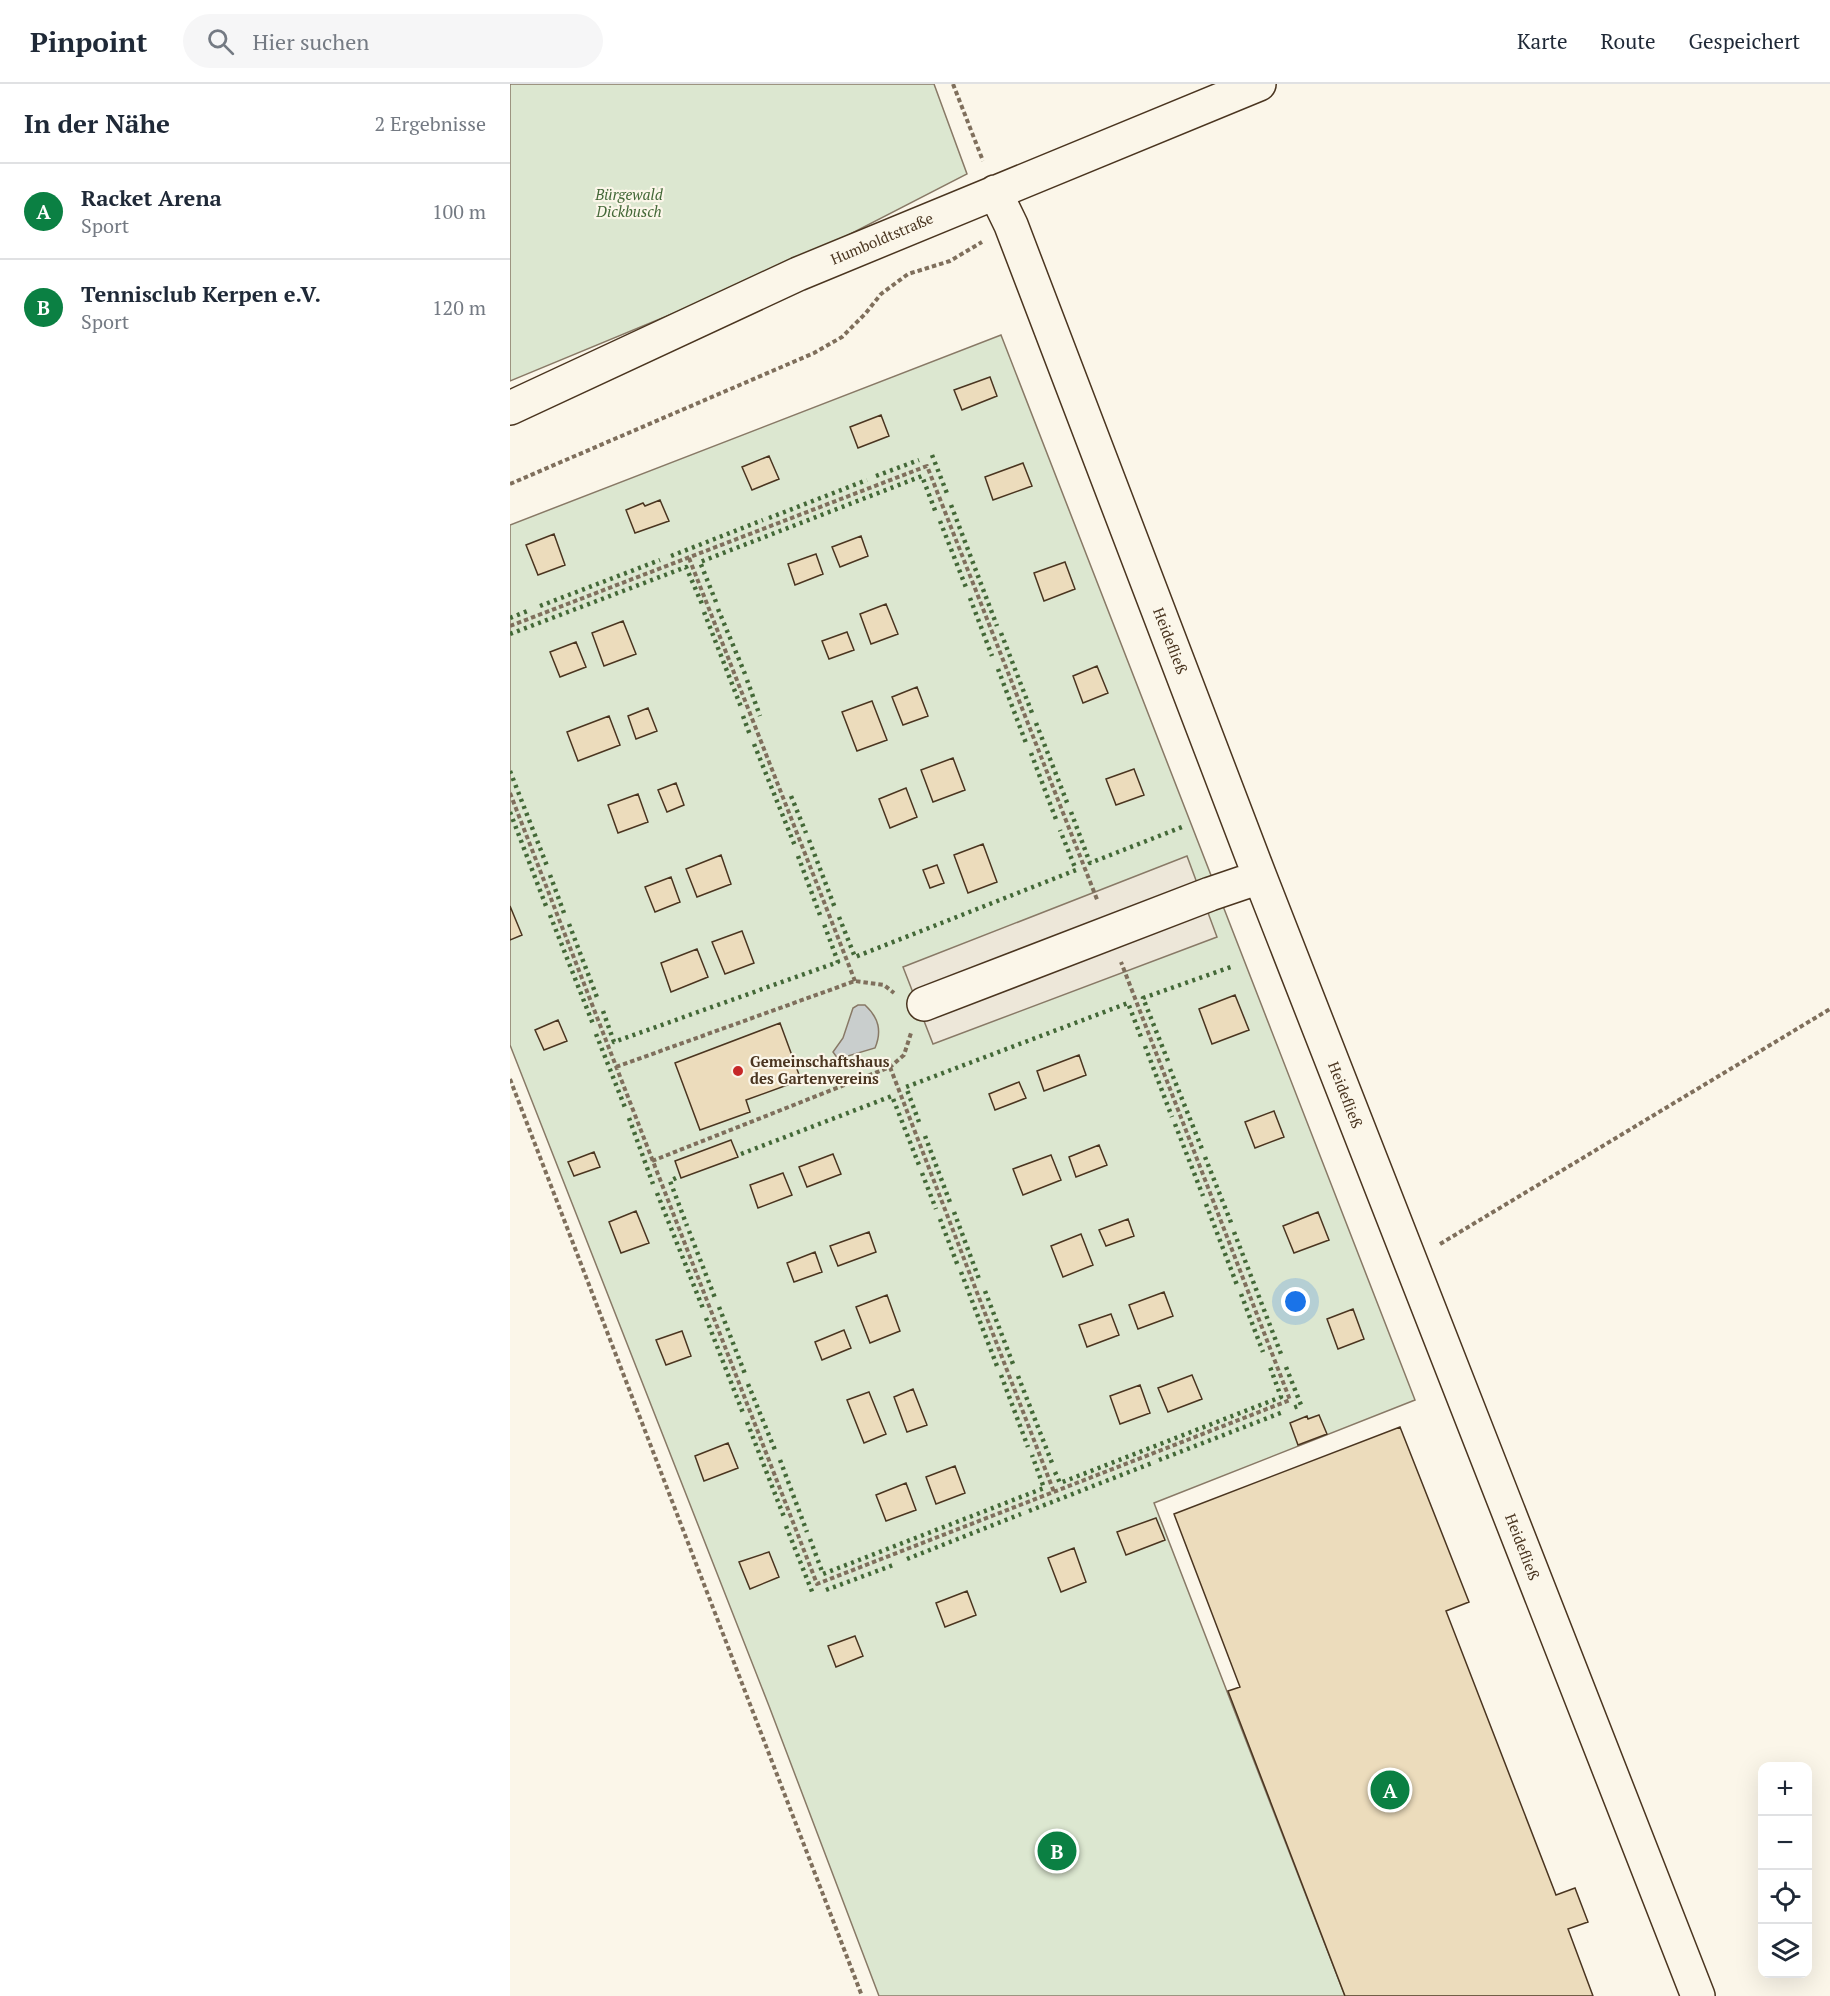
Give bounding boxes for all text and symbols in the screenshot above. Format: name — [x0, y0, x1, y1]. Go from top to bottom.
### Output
search box — [183, 14, 603, 68]
text: Pinpoint — [30, 23, 147, 60]
icon: search — [204, 25, 237, 58]
text: Hier suchen — [252, 27, 369, 56]
text: Karte — [1517, 27, 1568, 55]
text: Route — [1601, 27, 1656, 55]
text: Gespeichert — [1689, 27, 1800, 55]
text: In der Nähe — [24, 106, 170, 140]
text: 2 Ergebnisse — [374, 110, 486, 137]
text: Racket Arena — [81, 183, 222, 212]
park label: Bürgewald Dickbusch — [594, 184, 664, 221]
text: A — [36, 198, 51, 225]
text: 100 m — [432, 198, 486, 225]
street label: Humboldtstraße — [827, 207, 936, 269]
text: Sport — [81, 212, 129, 239]
text: Tennisclub Kerpen e.V. — [81, 279, 321, 308]
text: B — [37, 294, 50, 321]
text: 120 m — [432, 294, 486, 321]
text: Sport — [81, 308, 129, 335]
street label: Heidefließ — [1149, 605, 1193, 677]
place label: Gemeinschaftshaus des Gartenvereins — [750, 1051, 890, 1088]
street label: Heidefließ — [1324, 1059, 1368, 1131]
marker: Gemeinschaftshaus des Gartenvereins — [731, 1064, 745, 1078]
your location — [1281, 1287, 1310, 1316]
street label: Heidefließ — [1501, 1511, 1545, 1583]
map controls — [1758, 1762, 1812, 1978]
button: + — [1758, 1762, 1812, 1816]
pin: A — [1370, 1768, 1410, 1812]
button: − — [1758, 1816, 1812, 1870]
pin: B — [1038, 1828, 1076, 1874]
button: locate — [1758, 1870, 1812, 1924]
button: layers — [1758, 1924, 1812, 1978]

